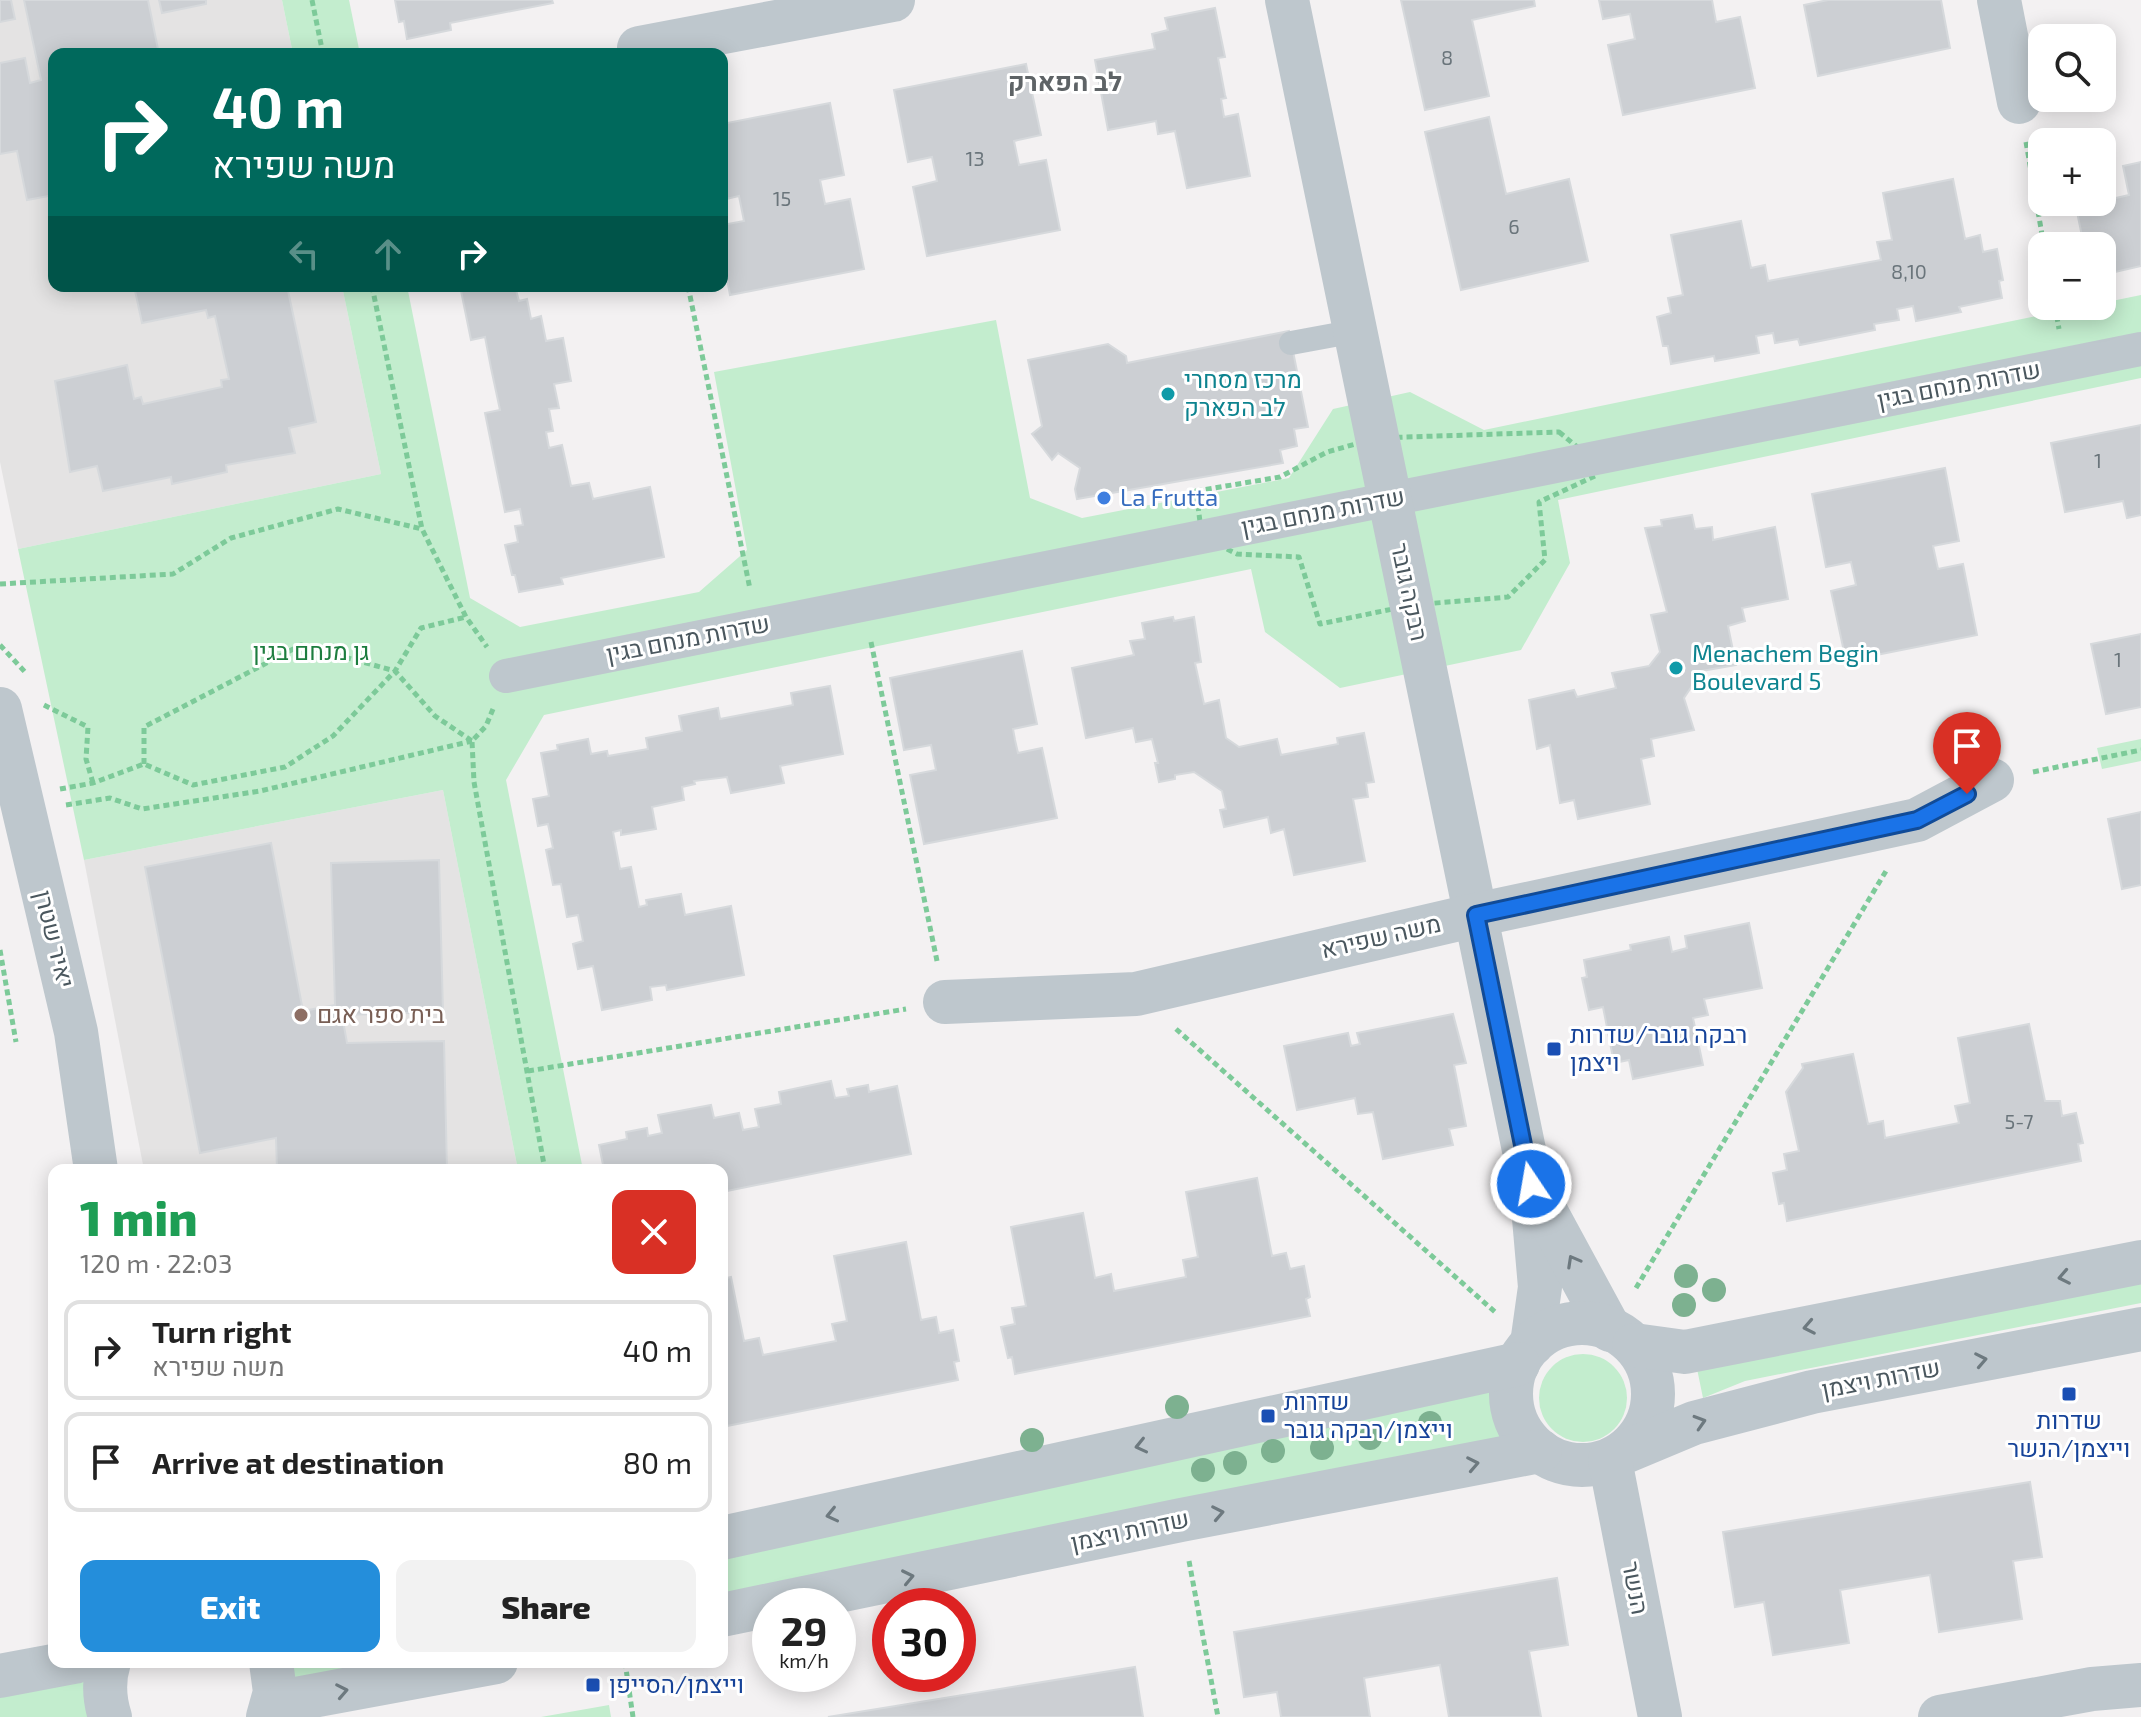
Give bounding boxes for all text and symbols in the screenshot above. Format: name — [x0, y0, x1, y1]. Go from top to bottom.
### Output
map controls — [2028, 24, 2116, 320]
button: search — [2028, 24, 2116, 112]
house number: 8 — [1441, 45, 1453, 69]
district label: לב הפארק — [1008, 65, 1122, 96]
text: 40 m — [212, 72, 344, 139]
icon: right — [80, 80, 184, 184]
button: + — [2028, 128, 2116, 216]
text: משה שפירא — [212, 142, 395, 185]
house number: 13 — [965, 146, 985, 170]
house number: 15 — [773, 186, 791, 210]
house number: 6 — [1508, 214, 1520, 238]
icon: left — [282, 232, 326, 276]
icon: ahead — [366, 232, 410, 276]
icon: right — [450, 232, 494, 276]
button: − — [2028, 232, 2116, 320]
house number: 8,10 — [1891, 259, 1927, 283]
street label: שדרות מנחם בגין — [1875, 353, 2043, 414]
place label: מרכז מסחרי לב הפארק — [1184, 364, 1302, 421]
marker: מרכז מסחרי לב הפארק — [1159, 385, 1177, 403]
house number: 1 — [2094, 448, 2102, 472]
street label: שדרות מנחם בגין — [1239, 480, 1407, 541]
place label: La Frutta — [1120, 482, 1218, 511]
marker: La Frutta — [1095, 489, 1113, 507]
street label: רבקה גובר — [1386, 540, 1435, 643]
street label: שדרות מנחם בגין — [604, 607, 772, 668]
park label: גן מנחם בגין — [253, 636, 369, 665]
place label: Menachem Begin Boulevard 5 — [1692, 638, 1879, 695]
house number: 1 — [2114, 647, 2122, 671]
marker: Menachem Begin Boulevard 5 — [1667, 659, 1685, 677]
pin — [1933, 712, 2001, 794]
icon: arrive — [1945, 724, 1989, 768]
street label: יאיר שטרן — [29, 887, 82, 990]
street label: משה שפירא — [1318, 908, 1443, 963]
place label: בית ספר אגם — [317, 999, 445, 1028]
marker: בית ספר אגם — [292, 1006, 310, 1024]
place label: רבקה גובר/שדרות ויצמן — [1570, 1019, 1747, 1076]
marker: רבקה גובר/שדרות ויצמן — [1545, 1040, 1563, 1058]
house number: 5-7 — [2004, 1109, 2034, 1133]
position arrow — [1489, 1142, 1573, 1226]
text: 1 min — [80, 1188, 198, 1246]
button: close — [612, 1190, 696, 1274]
text: 120 m · 22:03 — [80, 1247, 232, 1278]
one-way arrow — [1567, 1256, 1583, 1270]
one-way arrow — [2058, 1268, 2072, 1285]
text: Turn right — [152, 1313, 292, 1349]
one-way arrow — [1803, 1318, 1816, 1335]
icon: right — [84, 1328, 128, 1372]
text: 40 m — [622, 1332, 692, 1368]
text: משה שפירא — [152, 1350, 284, 1381]
street label: שדרות ויצמן — [1819, 1352, 1943, 1403]
one-way arrow — [1974, 1352, 1988, 1369]
marker: שדרות וייצמן/הנשר — [2060, 1385, 2078, 1403]
place label: שדרות וייצמן/רבקה גובר — [1284, 1386, 1453, 1443]
place label: שדרות וייצמן/הנשר — [2008, 1405, 2130, 1462]
marker: שדרות וייצמן/רבקה גובר — [1259, 1407, 1277, 1425]
one-way arrow — [1693, 1415, 1706, 1431]
one-way arrow — [1134, 1437, 1148, 1454]
icon: arrive — [84, 1440, 128, 1484]
text: Arrive at destination — [152, 1444, 444, 1480]
text: 80 m — [623, 1444, 692, 1480]
one-way arrow — [1466, 1456, 1480, 1473]
street label: שדרות ויצמן — [1068, 1503, 1192, 1556]
one-way arrow — [826, 1506, 840, 1523]
one-way arrow — [1211, 1506, 1224, 1523]
street label: הנשר — [1617, 1559, 1656, 1617]
button: Exit — [80, 1560, 380, 1652]
button: Share — [396, 1560, 696, 1652]
one-way arrow — [901, 1569, 914, 1586]
speed limit sign: 30 — [872, 1588, 976, 1692]
text: 29 — [781, 1606, 827, 1654]
text: km/h — [779, 1648, 829, 1672]
place label: וייצמן/הסייפן — [609, 1669, 744, 1698]
marker: וייצמן/הסייפן — [584, 1676, 602, 1694]
one-way arrow — [336, 1683, 349, 1700]

